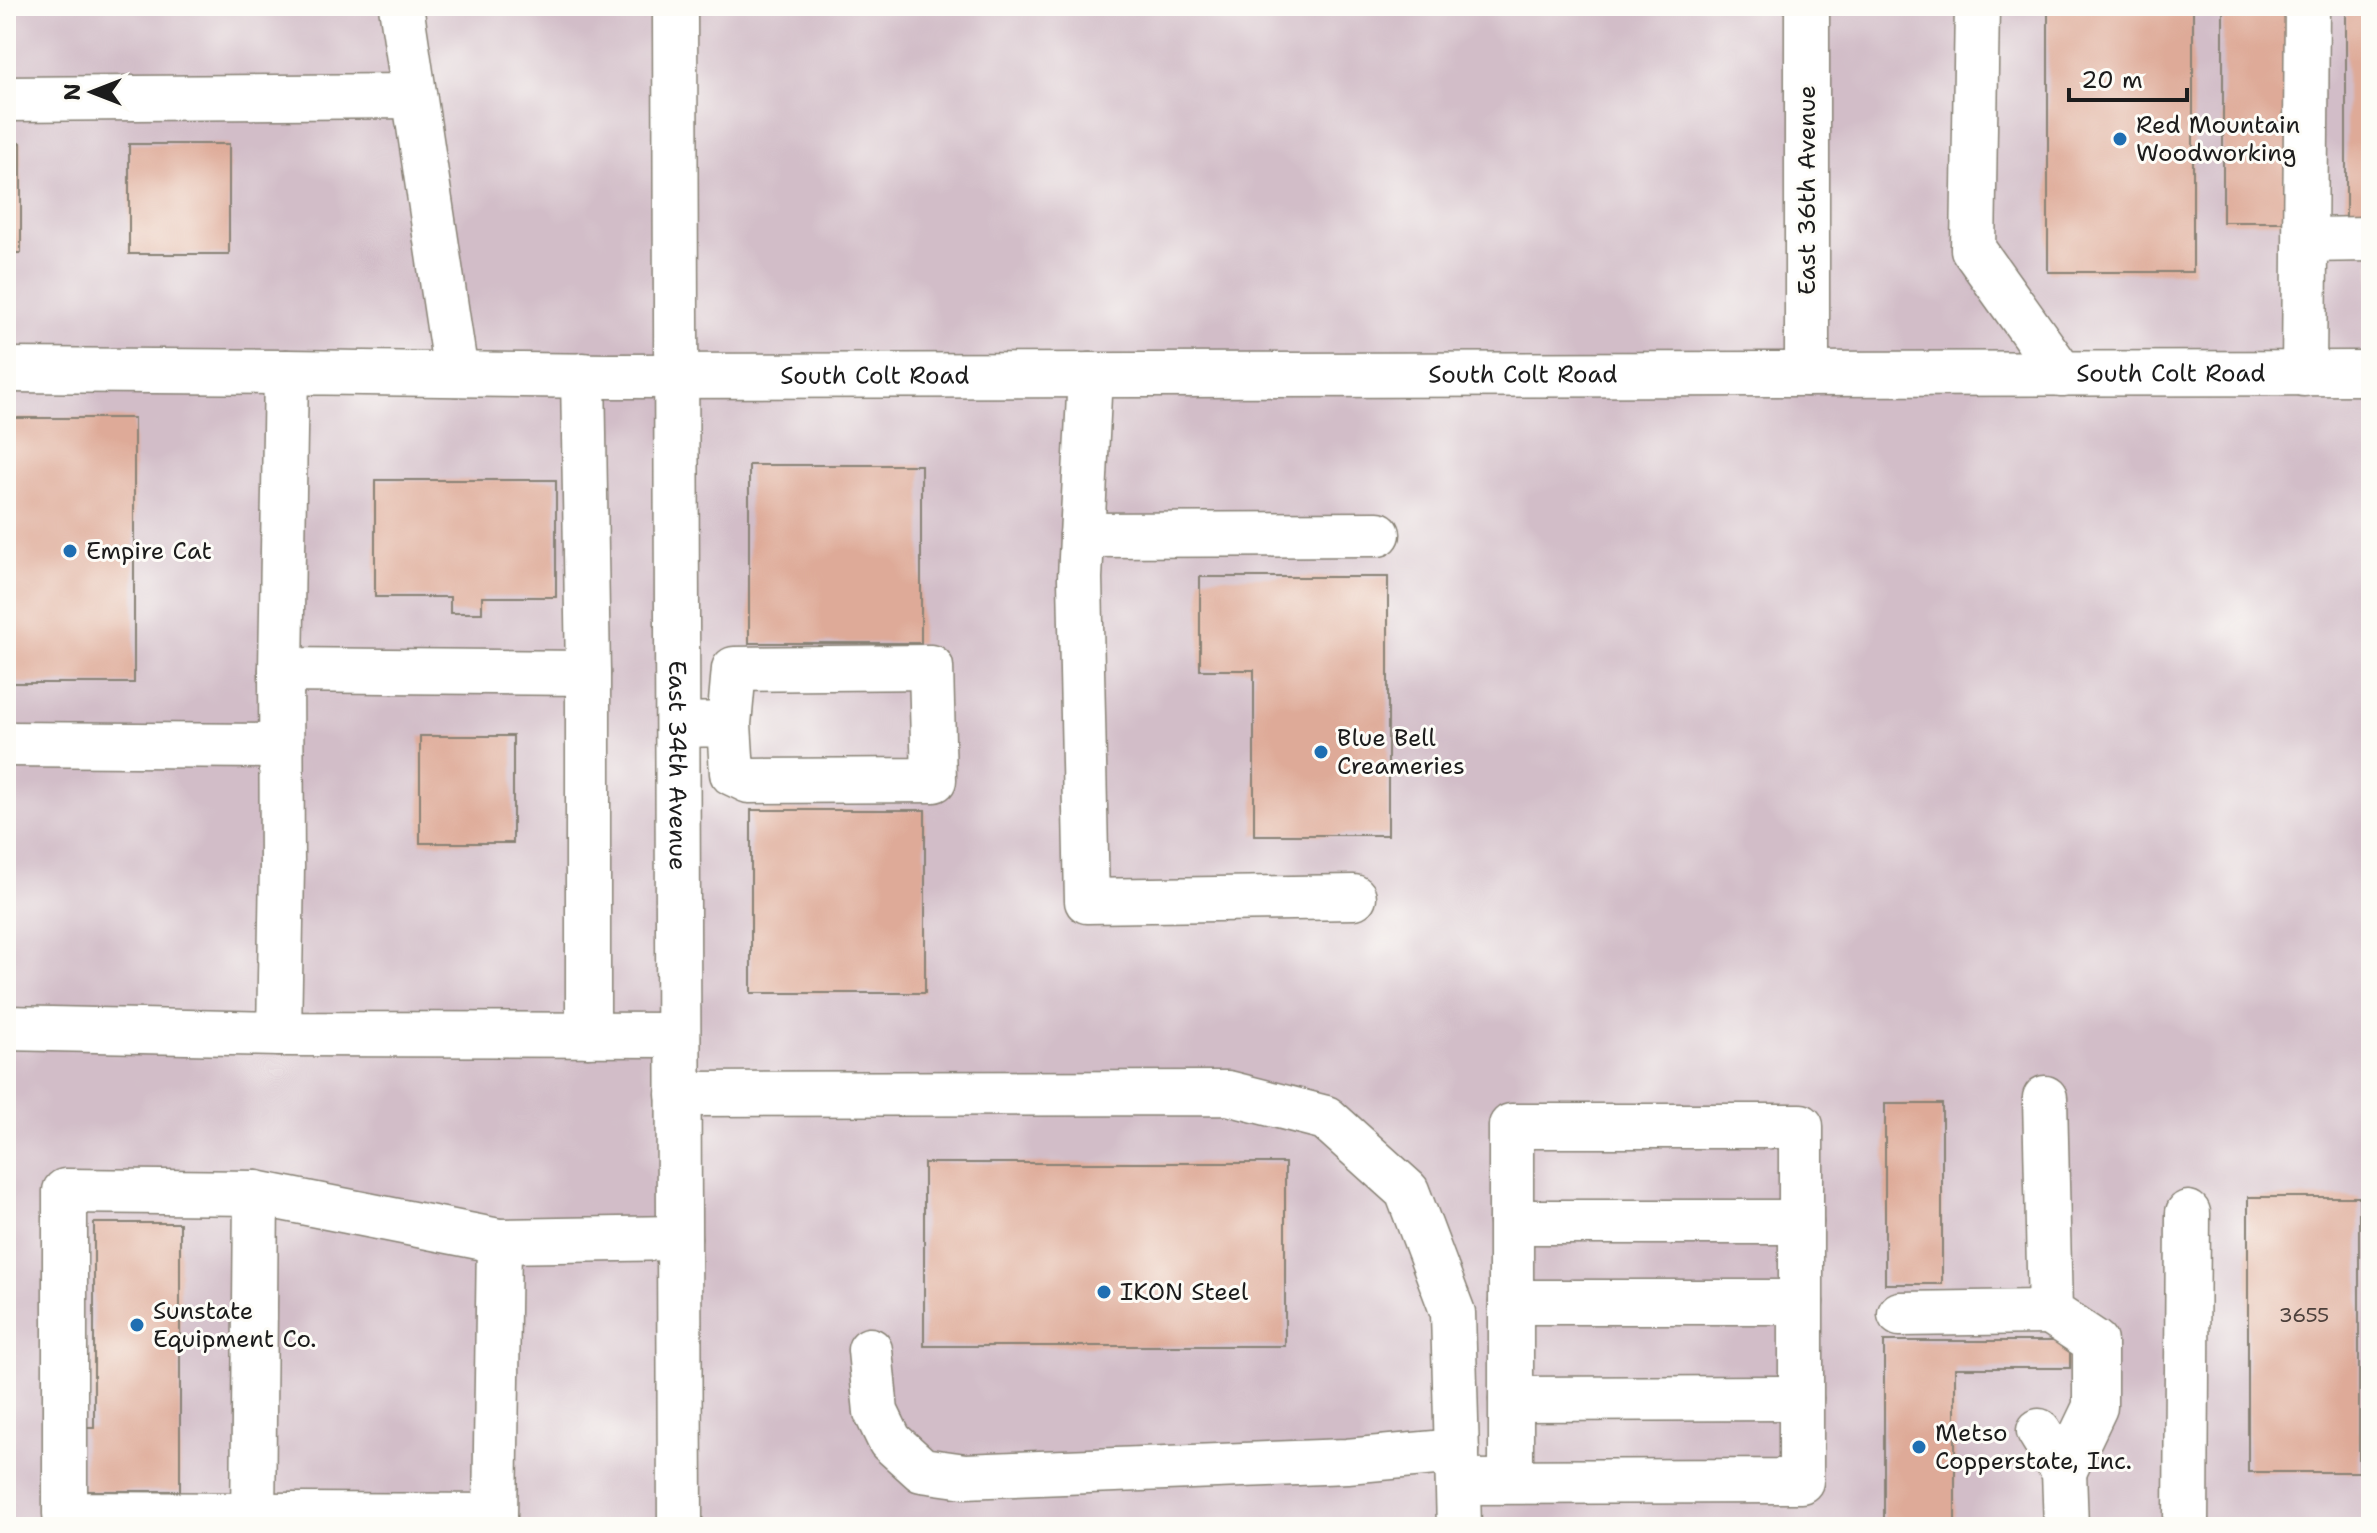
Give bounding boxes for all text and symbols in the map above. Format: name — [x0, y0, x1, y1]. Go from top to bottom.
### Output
north arrow — [52, 52, 132, 132]
scale bar — [2069, 52, 2187, 102]
text: 20 m — [2081, 64, 2143, 96]
text: N — [58, 83, 87, 101]
street label: East 36th Avenue — [1791, 85, 1823, 295]
place label: Red Mountain Woodworking — [2136, 109, 2300, 169]
marker: Red Mountain Woodworking — [2111, 130, 2129, 148]
street label: South Colt Road — [2076, 357, 2266, 390]
street label: South Colt Road — [1428, 358, 1618, 391]
street label: South Colt Road — [780, 359, 970, 392]
place label: Empire Cat — [86, 535, 212, 567]
marker: Empire Cat — [61, 542, 79, 560]
street label: East 34th Avenue — [661, 661, 694, 871]
place label: Blue Bell Creameries — [1337, 722, 1465, 782]
marker: Blue Bell Creameries — [1312, 743, 1330, 761]
place label: IKON Steel — [1120, 1276, 1249, 1308]
marker: IKON Steel — [1095, 1283, 1113, 1301]
place label: Sunstate Equipment Co. — [153, 1295, 316, 1355]
house number: 3655 — [2279, 1302, 2329, 1328]
marker: Sunstate Equipment Co. — [128, 1316, 146, 1334]
place label: Metso Copperstate, Inc. — [1935, 1417, 2132, 1477]
marker: Metso Copperstate, Inc. — [1910, 1438, 1928, 1456]

